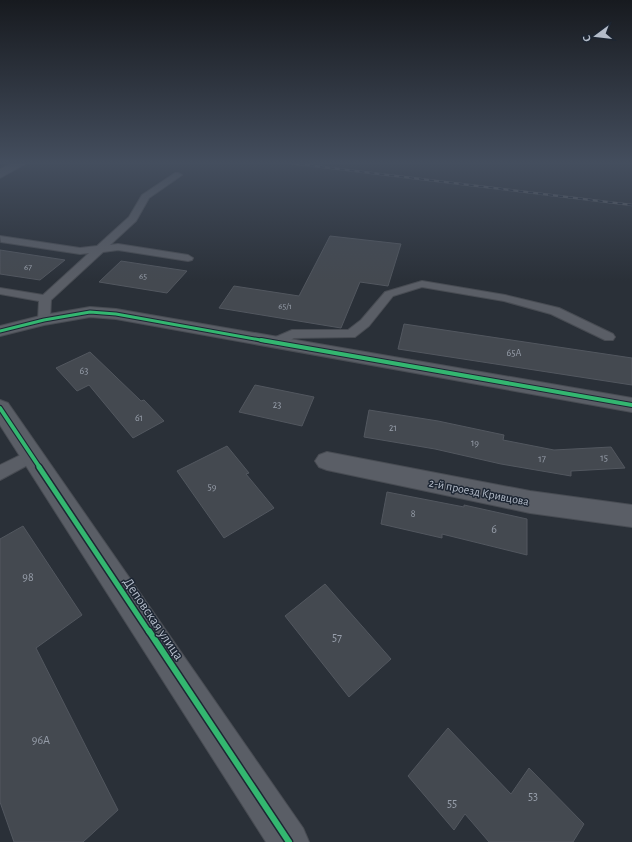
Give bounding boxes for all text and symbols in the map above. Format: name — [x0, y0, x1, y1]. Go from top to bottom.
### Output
north arrow — [576, 16, 616, 56]
text: С — [581, 34, 593, 43]
house number: 67 — [24, 263, 32, 272]
house number: 65 — [139, 272, 147, 281]
house number: 65/1 — [278, 302, 292, 311]
house number: 65А — [507, 348, 521, 358]
house number: 63 — [80, 366, 88, 376]
house number: 23 — [273, 400, 281, 410]
house number: 61 — [135, 413, 143, 423]
house number: 21 — [389, 423, 397, 433]
house number: 19 — [471, 438, 479, 448]
house number: 15 — [600, 453, 608, 463]
house number: 17 — [538, 454, 546, 464]
street label: 2-й проезд Кривцова — [428, 476, 531, 508]
house number: 59 — [208, 482, 217, 492]
house number: 8 — [411, 509, 416, 519]
house number: 6 — [491, 523, 497, 535]
house number: 98 — [22, 571, 34, 583]
street label: Деповская улица — [120, 575, 186, 663]
house number: 57 — [332, 631, 342, 643]
house number: 96А — [32, 734, 50, 746]
house number: 53 — [528, 790, 538, 802]
house number: 55 — [447, 797, 457, 809]

